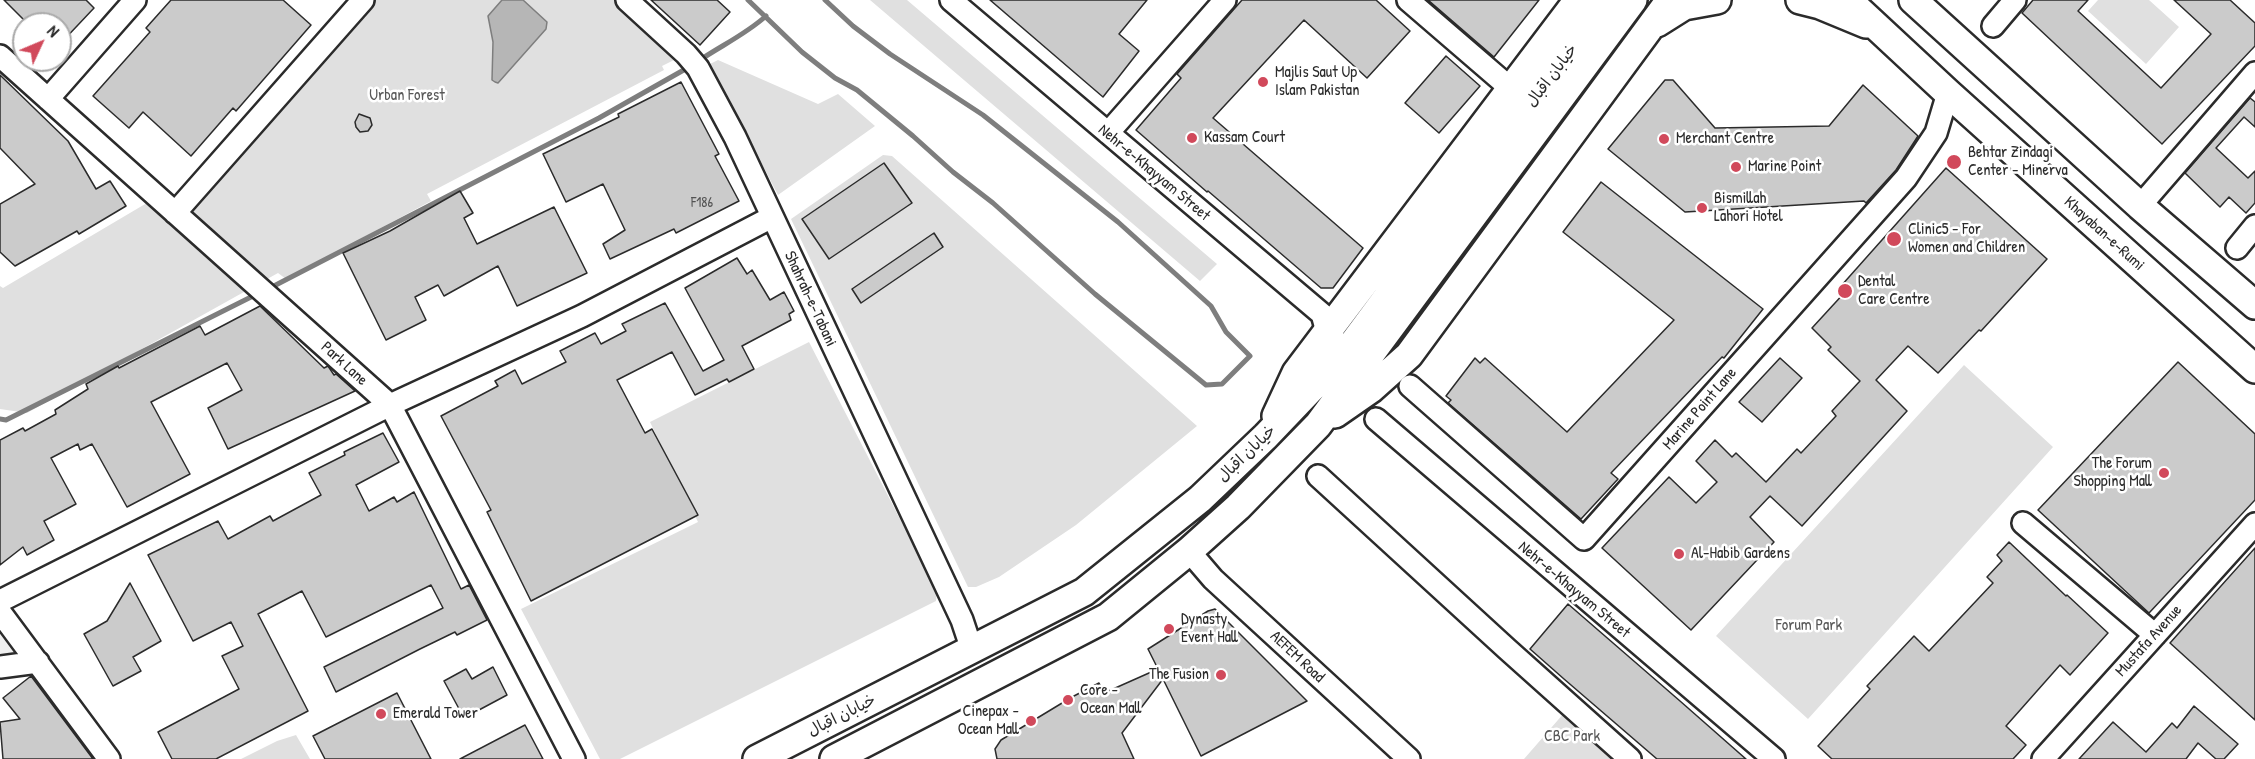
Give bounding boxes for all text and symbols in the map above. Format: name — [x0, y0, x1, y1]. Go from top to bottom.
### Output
north arrow — [12, 12, 72, 72]
text: N — [43, 20, 64, 42]
street label: خیابان اقبال — [1522, 41, 1582, 111]
place label: Majlis Saut Up Islam Pakistan — [1275, 63, 1359, 101]
marker: Majlis Saut Up Islam Pakistan — [1256, 75, 1270, 89]
park label: Urban Forest — [369, 86, 445, 106]
street label: Nehr-e-Khayyam Street — [1094, 121, 1214, 225]
place label: Kassam Court — [1204, 128, 1285, 148]
place label: Merchant Centre — [1676, 129, 1774, 149]
marker: Kassam Court — [1185, 131, 1199, 145]
marker: Merchant Centre — [1657, 132, 1671, 146]
place label: Behtar Zindagi Center - Minerva — [1968, 143, 2068, 181]
marker: Behtar Zindagi Center - Minerva — [1945, 153, 1963, 171]
place label: Marine Point — [1748, 157, 1821, 177]
marker: Marine Point — [1729, 160, 1743, 174]
place label: Bismillah Lahori Hotel — [1714, 189, 1783, 227]
street label: Khayaban-e-Rumi — [2060, 193, 2148, 275]
house number: F186 — [691, 195, 713, 211]
marker: Bismillah Lahori Hotel — [1695, 201, 1709, 215]
place label: Clinic5 - For Women and Children — [1908, 220, 2025, 258]
marker: Clinic5 - For Women and Children — [1885, 230, 1903, 248]
street label: Shahrah-e-Tabani — [780, 248, 840, 350]
place label: Dental Care Centre — [1858, 272, 1930, 310]
marker: Dental Care Centre — [1836, 282, 1854, 300]
street label: Park Lane — [317, 338, 371, 390]
street label: Marine Point Lane — [1659, 364, 1741, 454]
street label: خیابان اقبال — [1214, 421, 1280, 487]
place label: The Forum Shopping Mall — [2073, 454, 2152, 492]
marker: The Forum Shopping Mall — [2157, 466, 2171, 480]
street label: Nehr-e-Khayyam Street — [1514, 538, 1634, 642]
place label: Al-Habib Gardens — [1691, 544, 1790, 564]
marker: Al-Habib Gardens — [1672, 547, 1686, 561]
street label: Mustafa Avenue — [2112, 601, 2186, 681]
place label: Dynasty Event Hall — [1181, 610, 1238, 648]
park label: Forum Park — [1776, 616, 1842, 636]
marker: Dynasty Event Hall — [1162, 622, 1176, 636]
street label: AEFEM Road — [1266, 627, 1328, 687]
place label: The Fusion — [1149, 665, 1209, 685]
marker: The Fusion — [1214, 668, 1228, 682]
place label: Core - Ocean Mall — [1080, 681, 1141, 719]
street label: خیابان اقبال — [805, 691, 879, 741]
marker: Core - Ocean Mall — [1061, 693, 1075, 707]
place label: Cinepax - Ocean Mall — [958, 702, 1019, 740]
place label: Emerald Tower — [393, 704, 478, 724]
marker: Emerald Tower — [374, 707, 388, 721]
marker: Cinepax - Ocean Mall — [1024, 714, 1038, 728]
park label: CBC Park — [1544, 727, 1600, 747]

